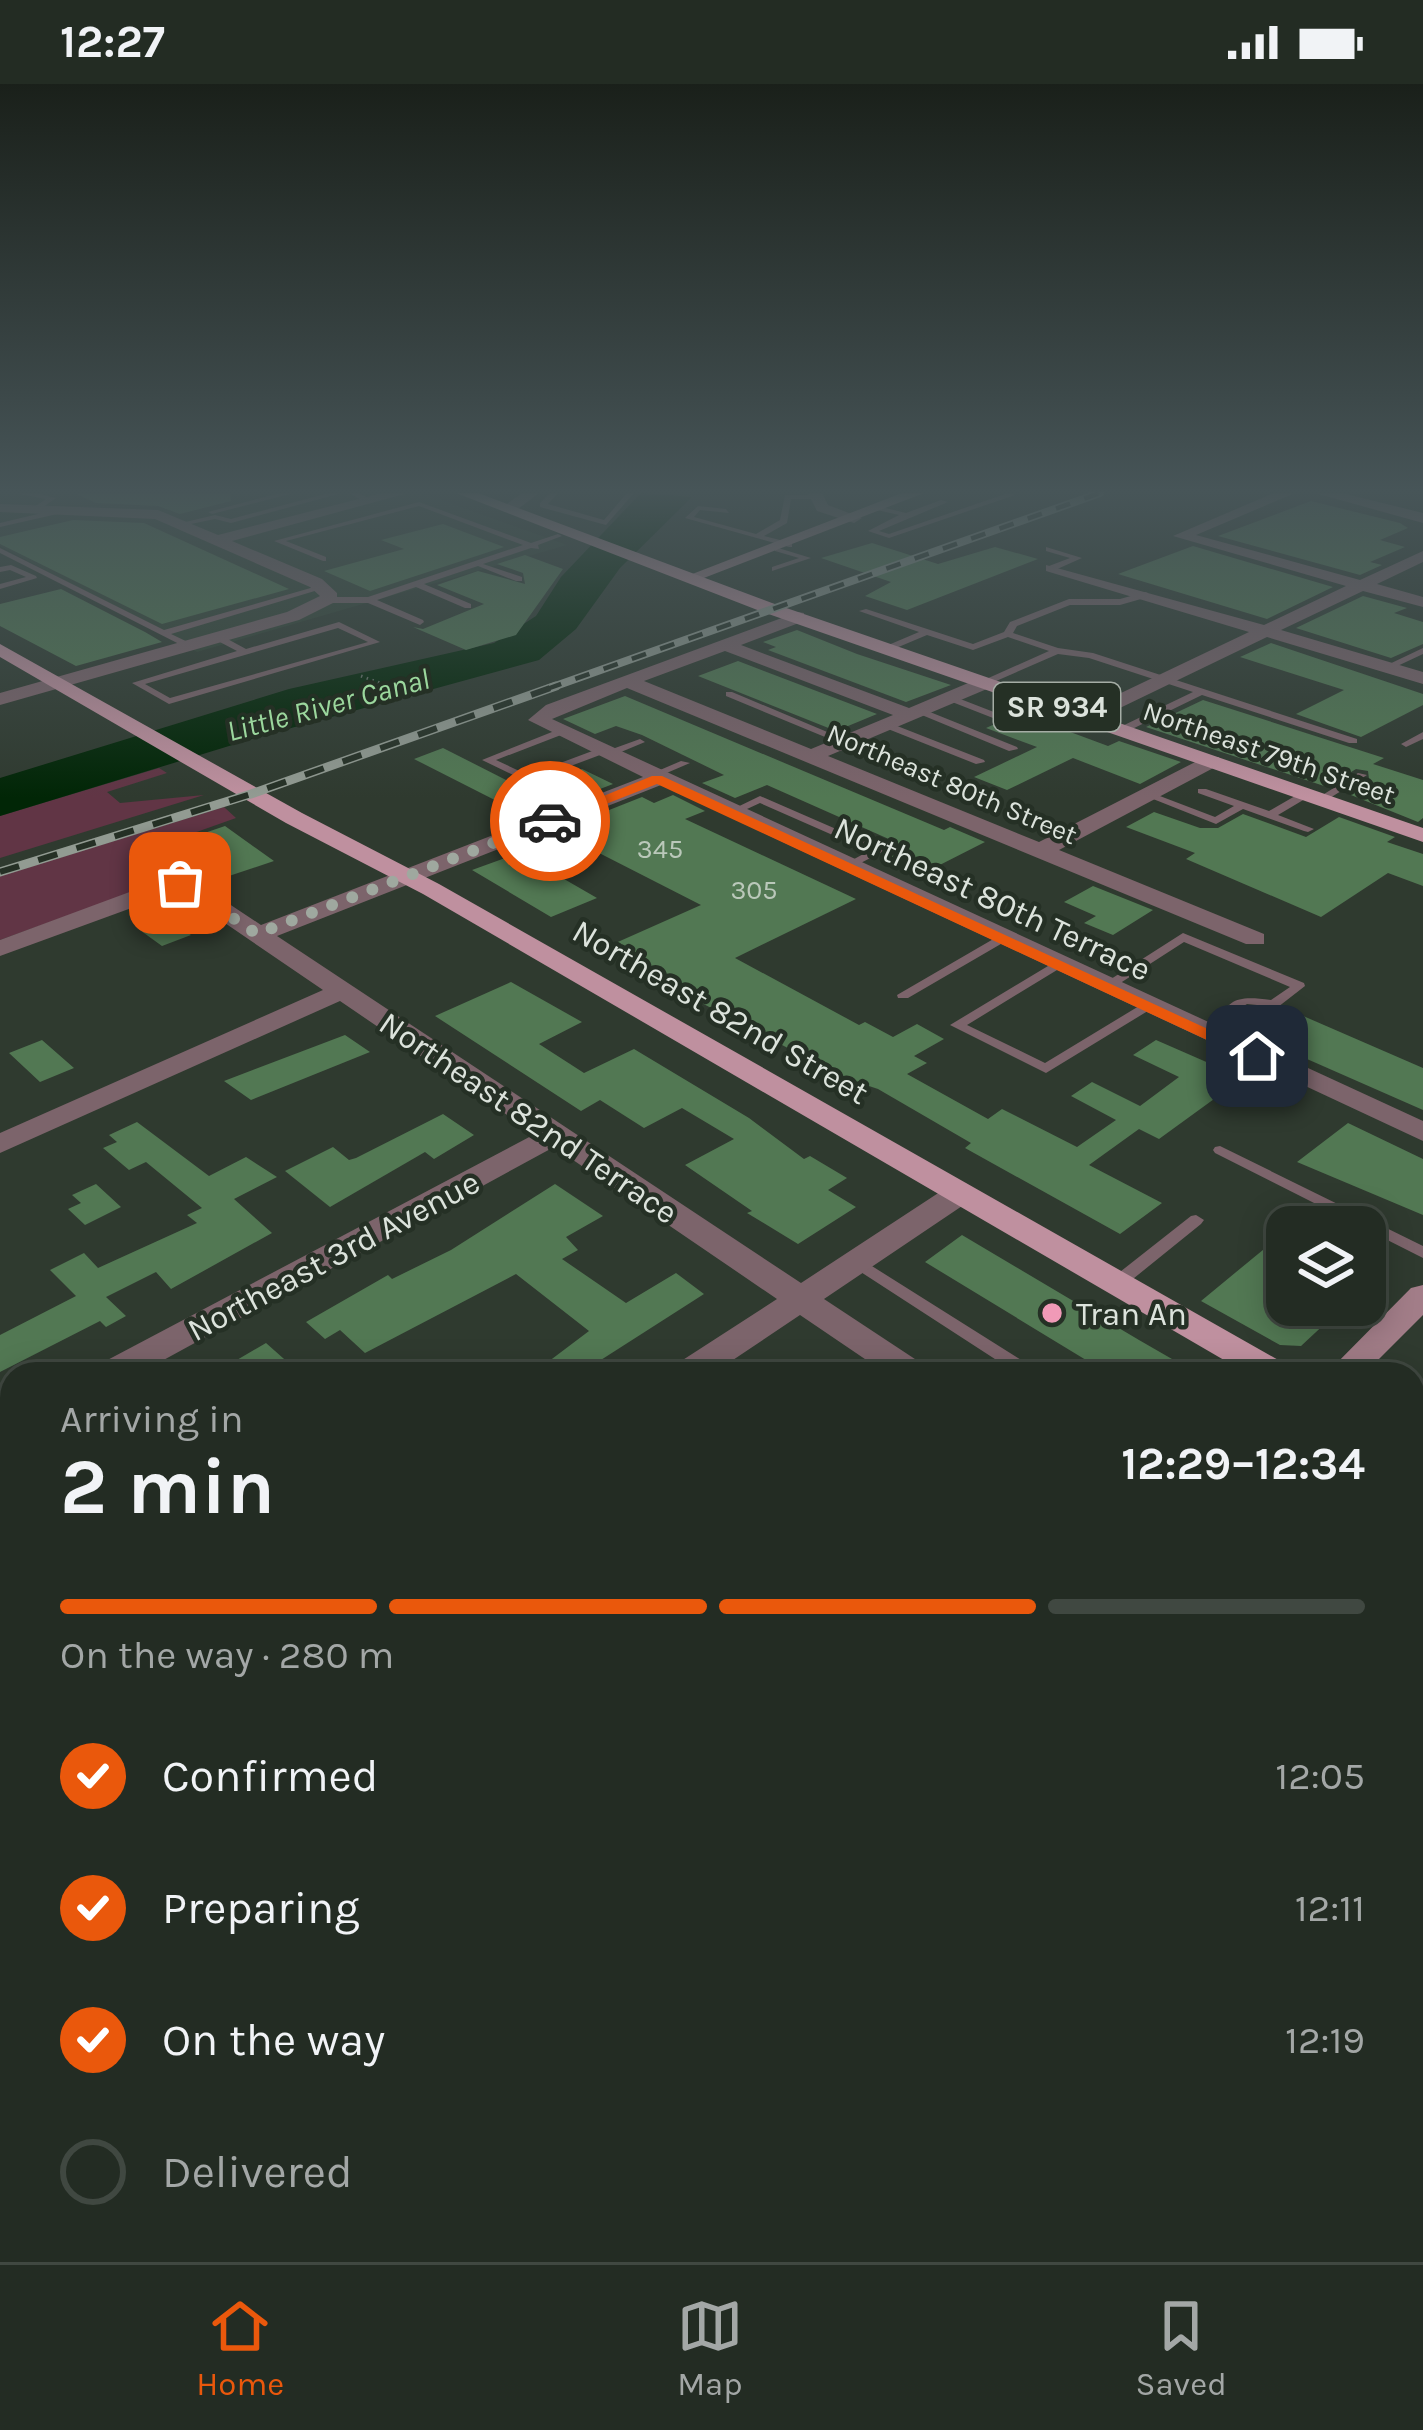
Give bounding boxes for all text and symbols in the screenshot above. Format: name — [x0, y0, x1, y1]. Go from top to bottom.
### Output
text: 12:27 — [60, 16, 165, 68]
water label: Little River Canal — [223, 661, 433, 749]
road number: SR 934 — [994, 683, 1120, 731]
street label: Northeast 79th Street — [1139, 695, 1399, 811]
street label: Northeast 80th Street — [822, 717, 1082, 851]
courier — [490, 761, 610, 881]
icon: car — [517, 788, 583, 854]
street label: Northeast 80th Terrace — [828, 809, 1157, 989]
pin — [129, 832, 231, 934]
house number: 345 — [637, 833, 683, 865]
icon: bag — [147, 850, 213, 916]
house number: 305 — [730, 874, 778, 906]
street label: Northeast 82nd Street — [566, 912, 875, 1112]
street label: Northeast 82nd Terrace — [372, 1004, 685, 1232]
pin — [1206, 1005, 1308, 1107]
icon: home — [1224, 1023, 1290, 1089]
street label: Northeast 3rd Avenue — [181, 1163, 486, 1349]
map controls — [1266, 1206, 1386, 1326]
button: layers — [1266, 1206, 1386, 1326]
place label: Tran An — [1076, 1295, 1187, 1333]
marker: Tran An — [1039, 1300, 1065, 1326]
text: Arriving in — [60, 1396, 243, 1442]
text: 12:29–12:34 — [1121, 1438, 1365, 1490]
text: 2 min — [60, 1441, 275, 1533]
text: On the way · 280 m — [60, 1632, 394, 1678]
icon: check — [60, 1743, 126, 1809]
text: Confirmed — [162, 1750, 378, 1802]
text: 12:05 — [1275, 1753, 1365, 1799]
icon: check — [60, 1875, 126, 1941]
text: Preparing — [162, 1882, 360, 1934]
text: 12:11 — [1295, 1885, 1365, 1931]
icon: check — [60, 2007, 126, 2073]
text: On the way — [162, 2014, 385, 2066]
text: 12:19 — [1285, 2017, 1365, 2063]
text: Delivered — [162, 2146, 353, 2198]
tab: Home — [196, 2293, 284, 2403]
tab: Map — [677, 2293, 743, 2403]
tab: Saved — [1135, 2293, 1227, 2403]

